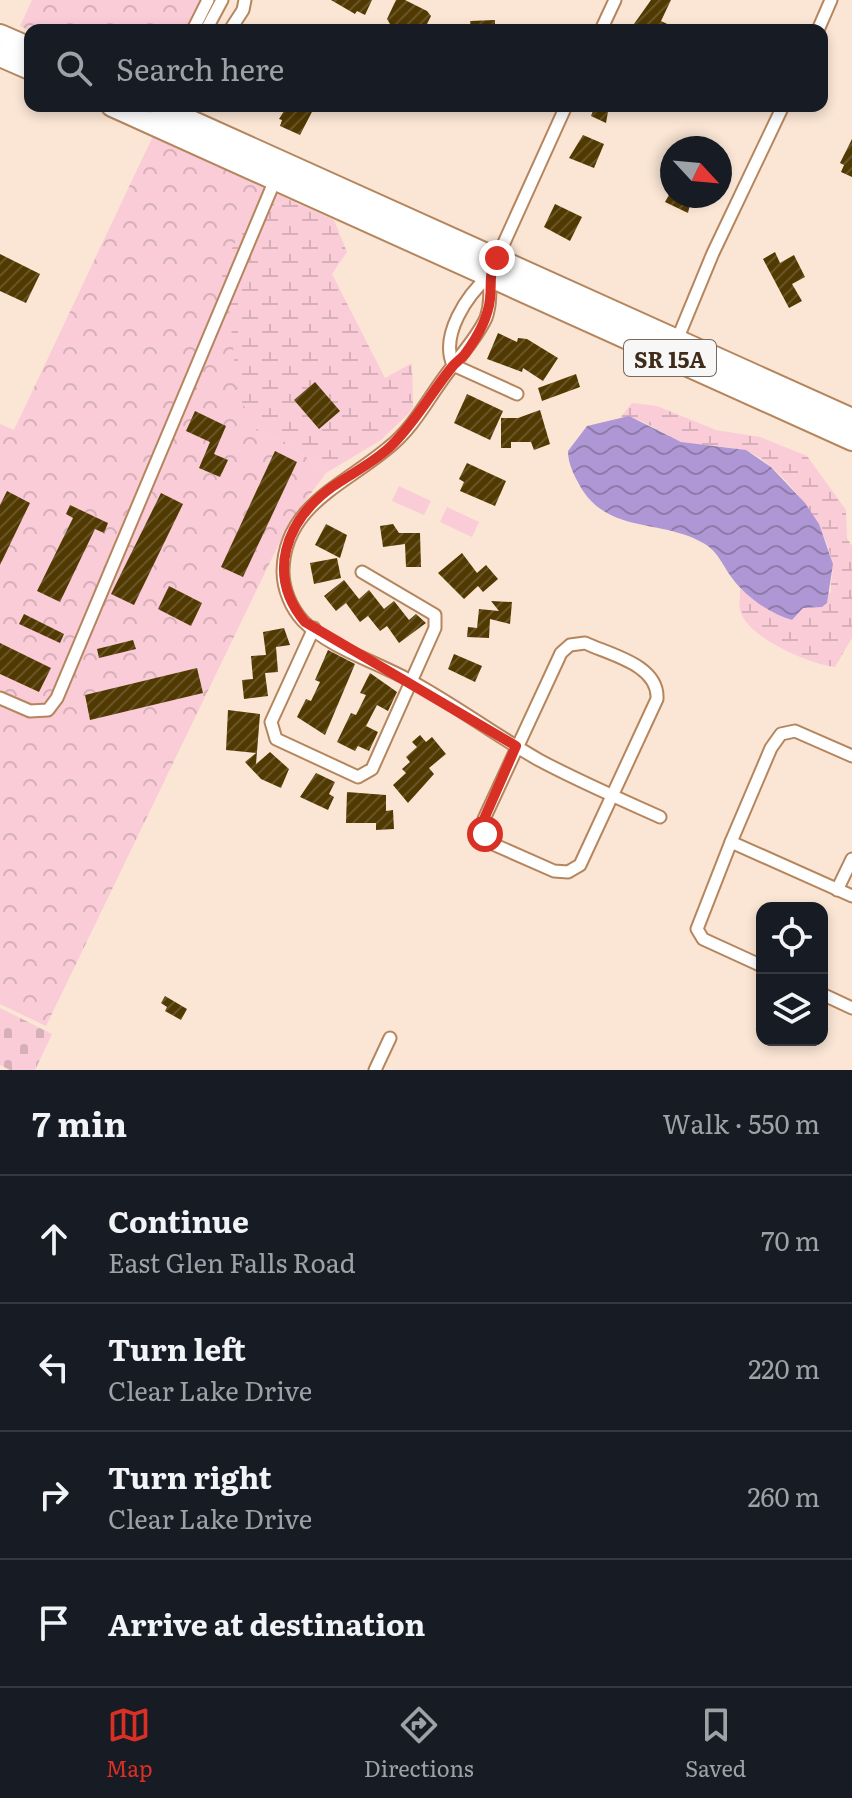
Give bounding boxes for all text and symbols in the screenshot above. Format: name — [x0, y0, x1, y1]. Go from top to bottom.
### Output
search box — [24, 24, 828, 112]
icon: search — [52, 46, 96, 90]
text: Search here — [116, 46, 284, 90]
north arrow — [660, 136, 732, 208]
route end — [479, 240, 515, 276]
road number: SR 15A — [624, 340, 716, 376]
route start — [467, 816, 503, 852]
map controls — [756, 902, 828, 1046]
button: locate — [756, 902, 828, 974]
button: layers — [756, 974, 828, 1046]
text: 7 min — [32, 1097, 127, 1147]
text: Walk · 550 m — [663, 1103, 820, 1142]
text: Continue — [108, 1198, 249, 1242]
icon: ahead — [32, 1217, 76, 1261]
text: 70 m — [761, 1220, 820, 1259]
text: East Glen Falls Road — [108, 1242, 356, 1281]
text: Turn left — [108, 1326, 246, 1370]
icon: left — [32, 1345, 76, 1389]
text: 220 m — [748, 1348, 820, 1387]
text: Clear Lake Drive — [108, 1370, 312, 1409]
text: Turn right — [108, 1454, 272, 1498]
icon: right — [32, 1473, 76, 1517]
text: 260 m — [747, 1476, 820, 1515]
text: Clear Lake Drive — [108, 1498, 312, 1537]
icon: arrive — [32, 1601, 76, 1645]
text: Arrive at destination — [108, 1601, 425, 1645]
tab: Map — [106, 1703, 153, 1784]
tab: Directions — [364, 1703, 474, 1784]
tab: Saved — [685, 1703, 746, 1784]

